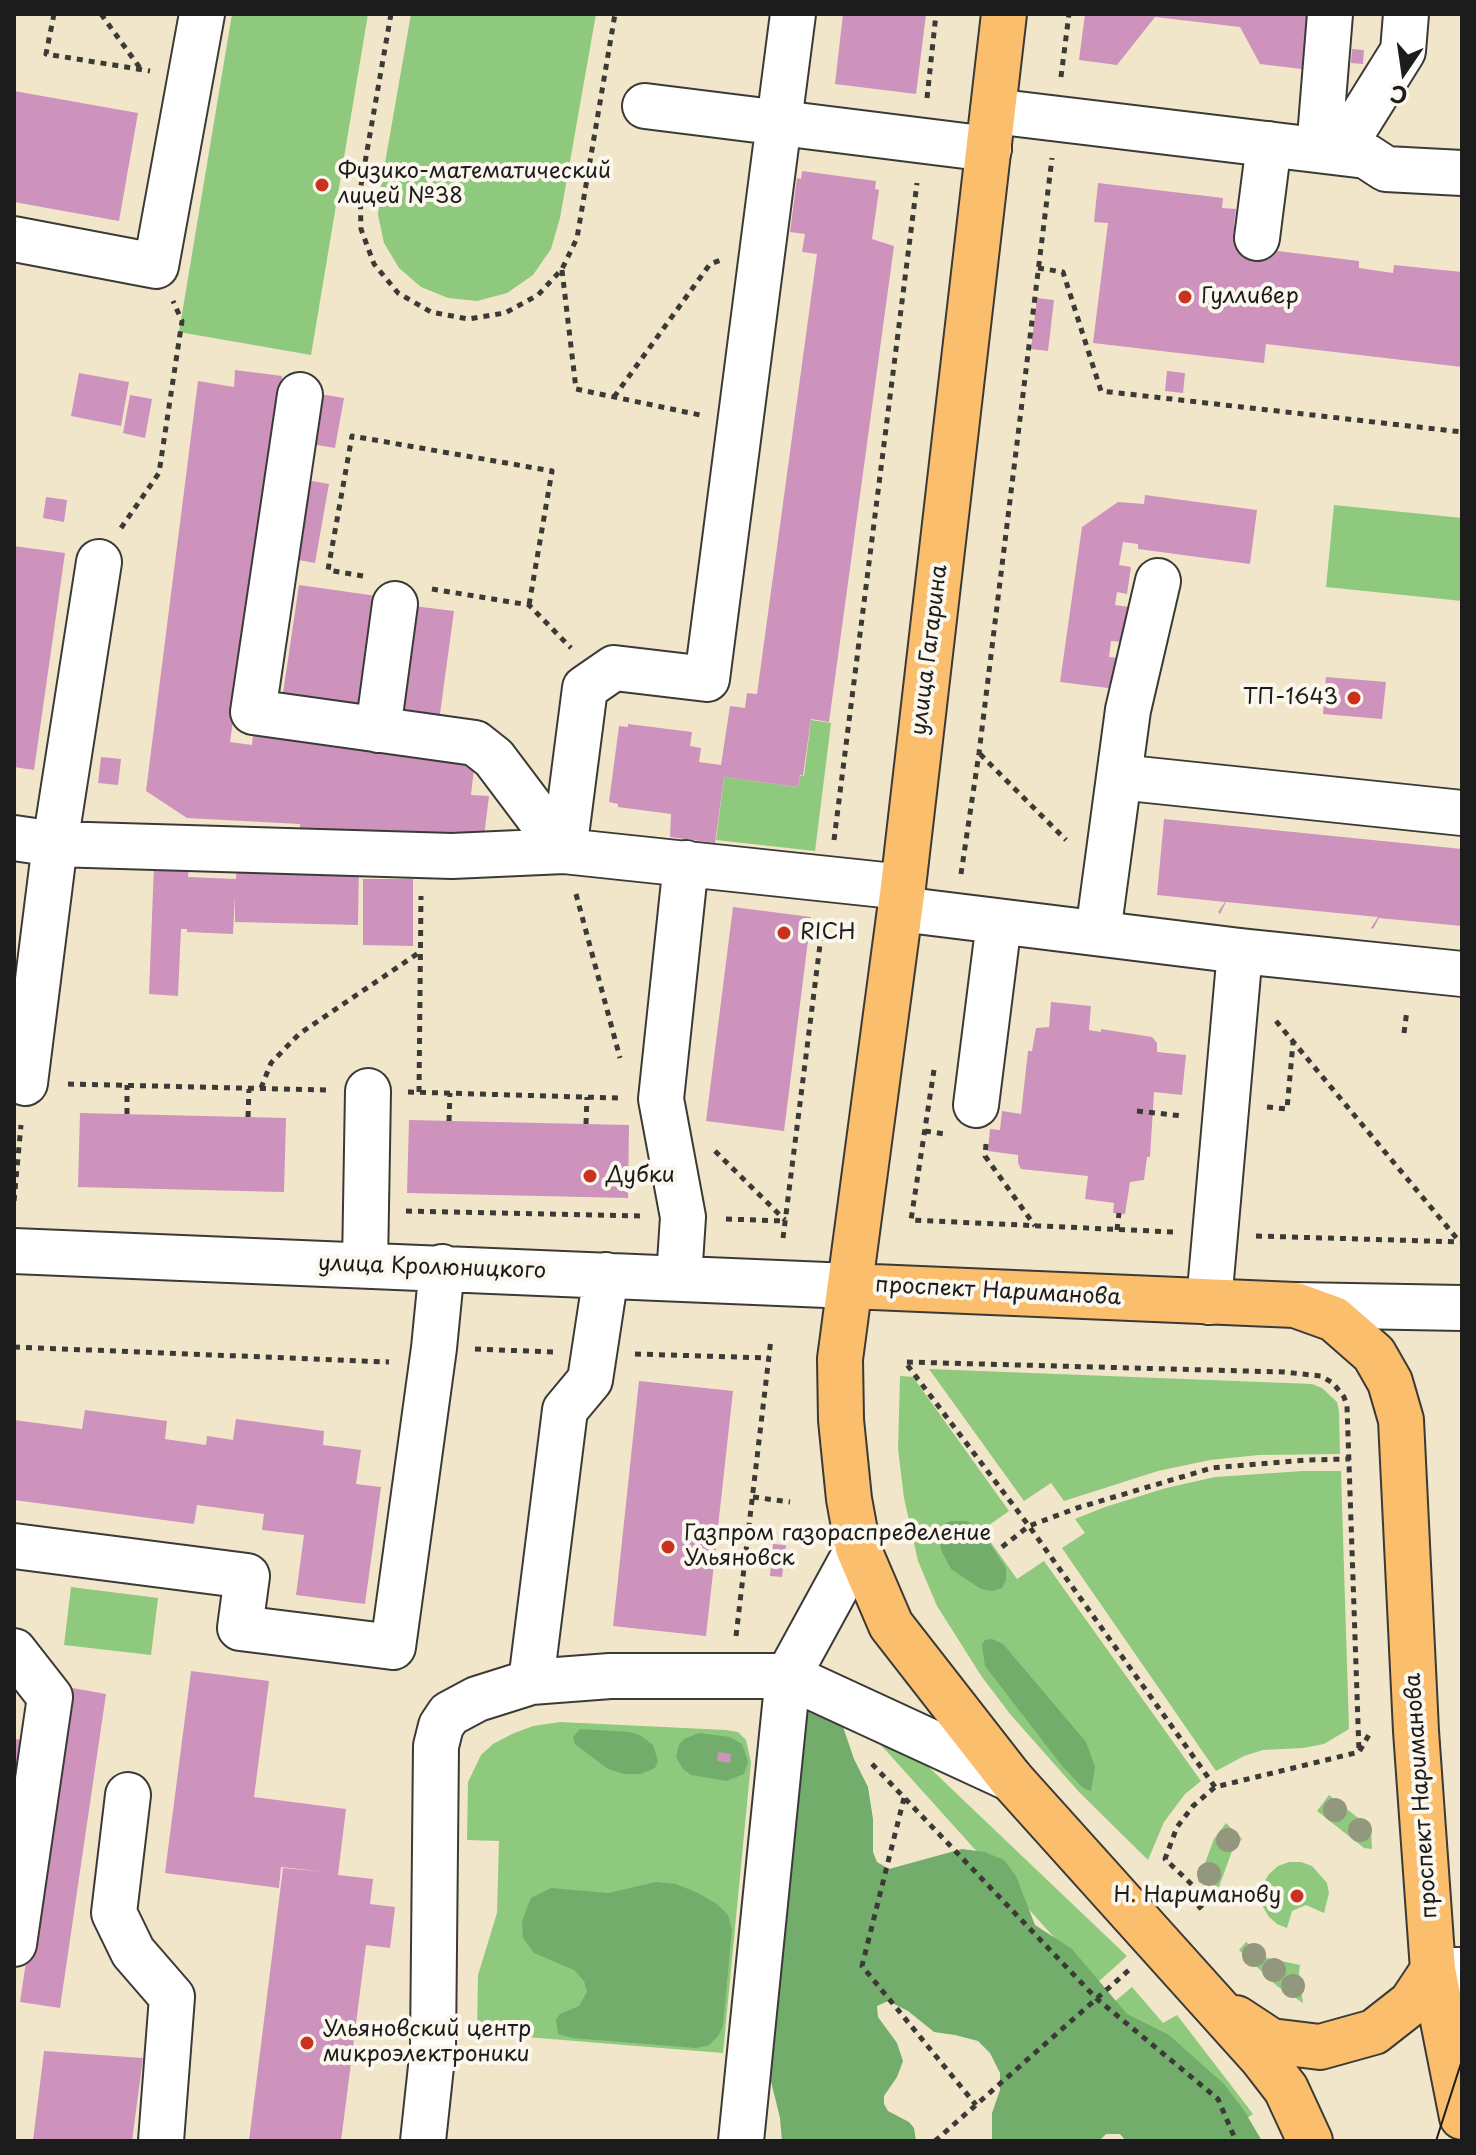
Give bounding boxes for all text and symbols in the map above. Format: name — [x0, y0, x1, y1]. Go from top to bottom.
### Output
north arrow — [1364, 32, 1444, 112]
text: С — [1387, 78, 1410, 114]
place label: Физико-математический лицей №38 — [338, 159, 611, 210]
marker: Физико-математический лицей №38 — [313, 176, 331, 194]
place label: Гулливер — [1201, 284, 1299, 310]
marker: Гулливер — [1176, 288, 1194, 306]
street label: улица Гагарина — [906, 563, 954, 737]
place label: ТП-1643 — [1243, 685, 1338, 711]
marker: ТП-1643 — [1345, 689, 1363, 707]
place label: RICH — [800, 920, 856, 946]
marker: RICH — [775, 924, 793, 942]
place label: Дубки — [606, 1163, 675, 1189]
marker: Дубки — [581, 1167, 599, 1185]
street label: улица Кролюницкого — [317, 1251, 547, 1285]
street label: проспект Нариманова — [874, 1272, 1122, 1312]
place label: Газпром газораспределение Ульяновск — [684, 1521, 991, 1572]
marker: Газпром газораспределение Ульяновск — [659, 1538, 677, 1556]
street label: проспект Нариманова — [1400, 1672, 1444, 1920]
place label: Н. Нариманову — [1113, 1883, 1281, 1909]
marker: Н. Нариманову — [1288, 1887, 1306, 1905]
place label: Ульяновский центр микроэлектроники — [323, 2017, 531, 2068]
marker: Ульяновский центр микроэлектроники — [298, 2034, 316, 2052]

